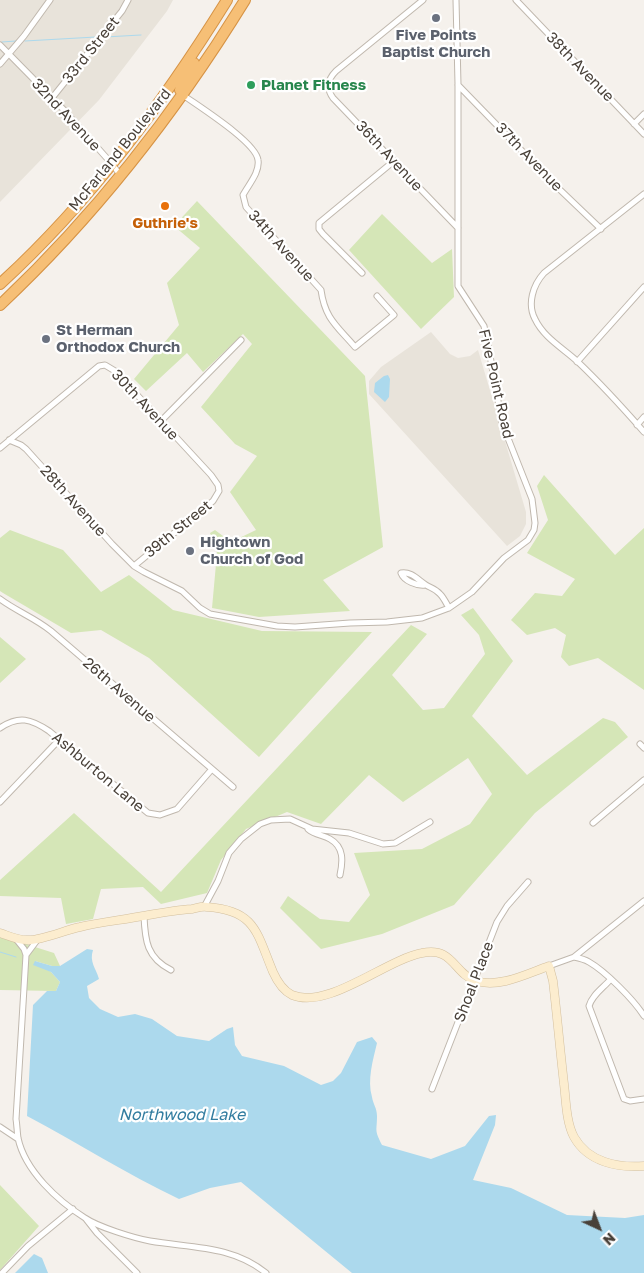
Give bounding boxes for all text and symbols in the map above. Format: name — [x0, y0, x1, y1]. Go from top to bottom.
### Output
marker: Five Points Baptist Church — [430, 12, 442, 24]
street label: 33rd Street — [59, 13, 123, 87]
place label: Five Points Baptist Church — [382, 26, 490, 61]
street label: 38th Avenue — [542, 28, 618, 106]
street label: 32nd Avenue — [28, 75, 104, 155]
place label: Planet Fitness — [261, 76, 366, 94]
marker: Planet Fitness — [245, 79, 257, 91]
street label: McFarland Boulevard — [65, 85, 175, 215]
street label: 36th Avenue — [352, 117, 426, 195]
street label: 37th Avenue — [492, 119, 566, 195]
marker: Guthrie's — [159, 200, 171, 212]
street label: 34th Avenue — [244, 207, 318, 285]
place label: Guthrie's — [132, 214, 198, 232]
place label: St Herman Orthodox Church — [56, 321, 180, 356]
street label: Five Point Road — [475, 328, 517, 440]
marker: St Herman Orthodox Church — [40, 333, 52, 345]
street label: 30th Avenue — [108, 366, 182, 444]
street label: 28th Avenue — [36, 462, 110, 540]
street label: 39th Street — [141, 496, 215, 562]
place label: Hightown Church of God — [200, 533, 303, 568]
marker: Hightown Church of God — [184, 545, 196, 557]
street label: 26th Avenue — [79, 654, 159, 726]
street label: Ashburton Lane — [48, 728, 148, 816]
street label: Shoal Place — [450, 939, 498, 1025]
water label: Northwood Lake — [119, 1105, 245, 1125]
north arrow — [574, 1203, 624, 1253]
text: N — [600, 1229, 619, 1249]

